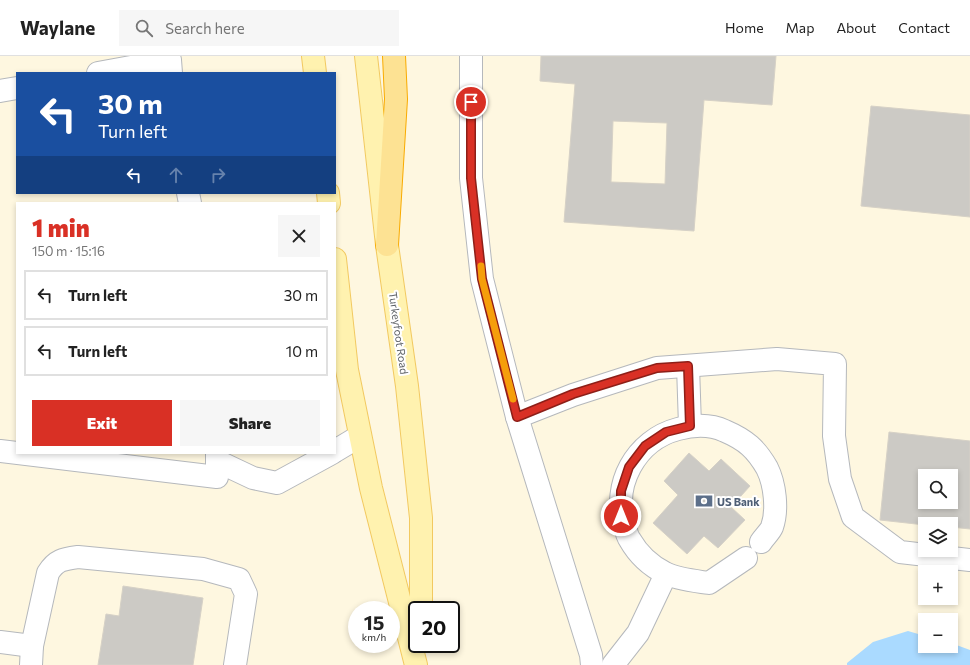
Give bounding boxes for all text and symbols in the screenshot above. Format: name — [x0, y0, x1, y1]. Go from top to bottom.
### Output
search box — [119, 10, 399, 46]
text: Waylane — [20, 16, 95, 39]
icon: search — [133, 17, 155, 39]
text: Search here — [165, 19, 245, 37]
text: Home — [725, 19, 764, 36]
text: Map — [786, 19, 814, 36]
text: About — [836, 19, 876, 36]
text: Contact — [898, 19, 950, 36]
pin — [454, 85, 488, 119]
text: 30 m — [98, 86, 163, 120]
icon: left — [32, 88, 84, 140]
icon: arrive — [460, 91, 482, 113]
text: Turn left — [98, 120, 167, 142]
icon: left — [123, 164, 145, 186]
icon: ahead — [165, 164, 187, 186]
icon: right — [207, 164, 229, 186]
text: 1 min — [32, 213, 90, 242]
button: close — [278, 215, 320, 257]
text: 150 m · 15:16 — [32, 243, 105, 259]
icon: left — [34, 284, 56, 306]
text: Turn left — [68, 286, 127, 304]
text: 30 m — [284, 286, 318, 304]
street label: Turkeyfoot Road — [387, 291, 411, 375]
icon: left — [34, 340, 56, 362]
text: Turn left — [68, 342, 127, 360]
text: 10 m — [286, 342, 318, 360]
button: Exit — [32, 400, 172, 446]
button: Share — [180, 400, 320, 446]
map controls — [918, 469, 958, 653]
button: search — [918, 469, 958, 509]
bank icon: US Bank — [694, 491, 714, 511]
position arrow — [600, 495, 642, 537]
place label: US Bank — [717, 495, 760, 508]
button: layers — [918, 517, 958, 557]
button: + — [918, 565, 958, 605]
speed limit sign: 20 — [408, 601, 460, 653]
text: 15 — [364, 610, 384, 634]
button: − — [918, 613, 958, 653]
text: km/h — [362, 631, 386, 643]

